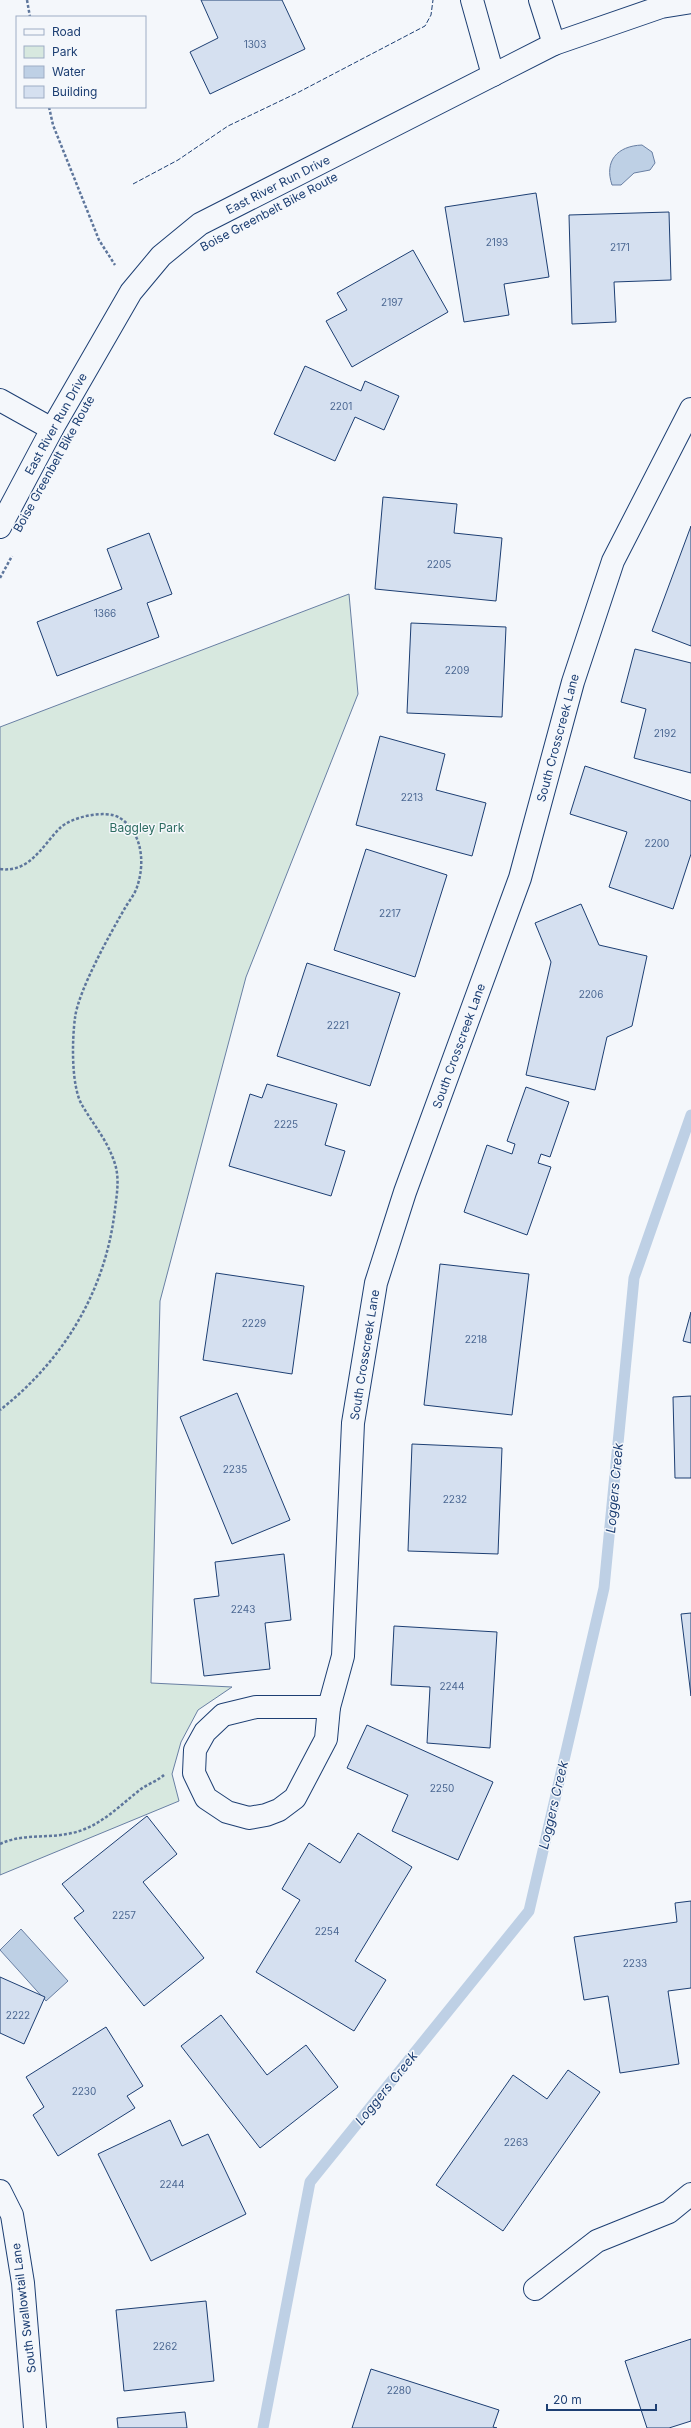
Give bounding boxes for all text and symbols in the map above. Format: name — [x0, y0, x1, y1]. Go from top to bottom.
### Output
legend — [16, 16, 146, 108]
text: Road — [52, 24, 81, 39]
house number: 1303 — [244, 38, 266, 50]
text: Park — [52, 44, 78, 59]
text: Water — [52, 64, 86, 79]
text: Building — [52, 84, 97, 99]
street label: East River Run Drive — [223, 152, 332, 217]
street label: Boise Greenbelt Bike Route — [197, 169, 340, 254]
house number: 2193 — [486, 236, 508, 248]
house number: 2171 — [610, 241, 630, 253]
house number: 2197 — [381, 296, 403, 308]
street label: East River Run Drive — [21, 370, 90, 478]
street label: Boise Greenbelt Bike Route — [10, 393, 97, 535]
house number: 2201 — [330, 400, 352, 412]
house number: 2205 — [427, 558, 451, 570]
house number: 1366 — [94, 607, 116, 619]
house number: 2209 — [445, 664, 469, 676]
street label: South Crosscreek Lane — [533, 672, 582, 804]
house number: 2192 — [654, 727, 676, 739]
house number: 2213 — [401, 791, 423, 803]
park label: Baggley Park — [110, 820, 185, 835]
house number: 2200 — [645, 837, 669, 849]
house number: 2217 — [379, 907, 401, 919]
street label: South Crosscreek Lane — [429, 981, 488, 1110]
house number: 2206 — [579, 988, 603, 1000]
house number: 2221 — [327, 1019, 349, 1031]
house number: 2225 — [274, 1118, 298, 1130]
street label: South Crosscreek Lane — [347, 1289, 382, 1421]
house number: 2229 — [242, 1317, 266, 1329]
house number: 2218 — [465, 1333, 487, 1345]
water label: Loggers Creek — [602, 1441, 626, 1534]
house number: 2235 — [223, 1463, 247, 1475]
house number: 2232 — [443, 1493, 467, 1505]
house number: 2243 — [231, 1603, 255, 1615]
house number: 2244 — [440, 1680, 464, 1692]
water label: Loggers Creek — [535, 1758, 571, 1851]
house number: 2250 — [430, 1782, 454, 1794]
house number: 2257 — [112, 1909, 136, 1921]
house number: 2254 — [315, 1925, 339, 1937]
house number: 2233 — [623, 1957, 647, 1969]
house number: 2222 — [6, 2009, 30, 2021]
water label: Loggers Creek — [351, 2047, 421, 2128]
house number: 2230 — [72, 2085, 96, 2097]
house number: 2263 — [504, 2136, 528, 2148]
house number: 2244 — [160, 2178, 184, 2190]
street label: South Swallowtail Lane — [8, 2242, 39, 2374]
house number: 2262 — [153, 2340, 177, 2352]
house number: 2280 — [387, 2384, 411, 2396]
scale bar — [547, 2386, 656, 2412]
text: 20 m — [553, 2392, 582, 2407]

